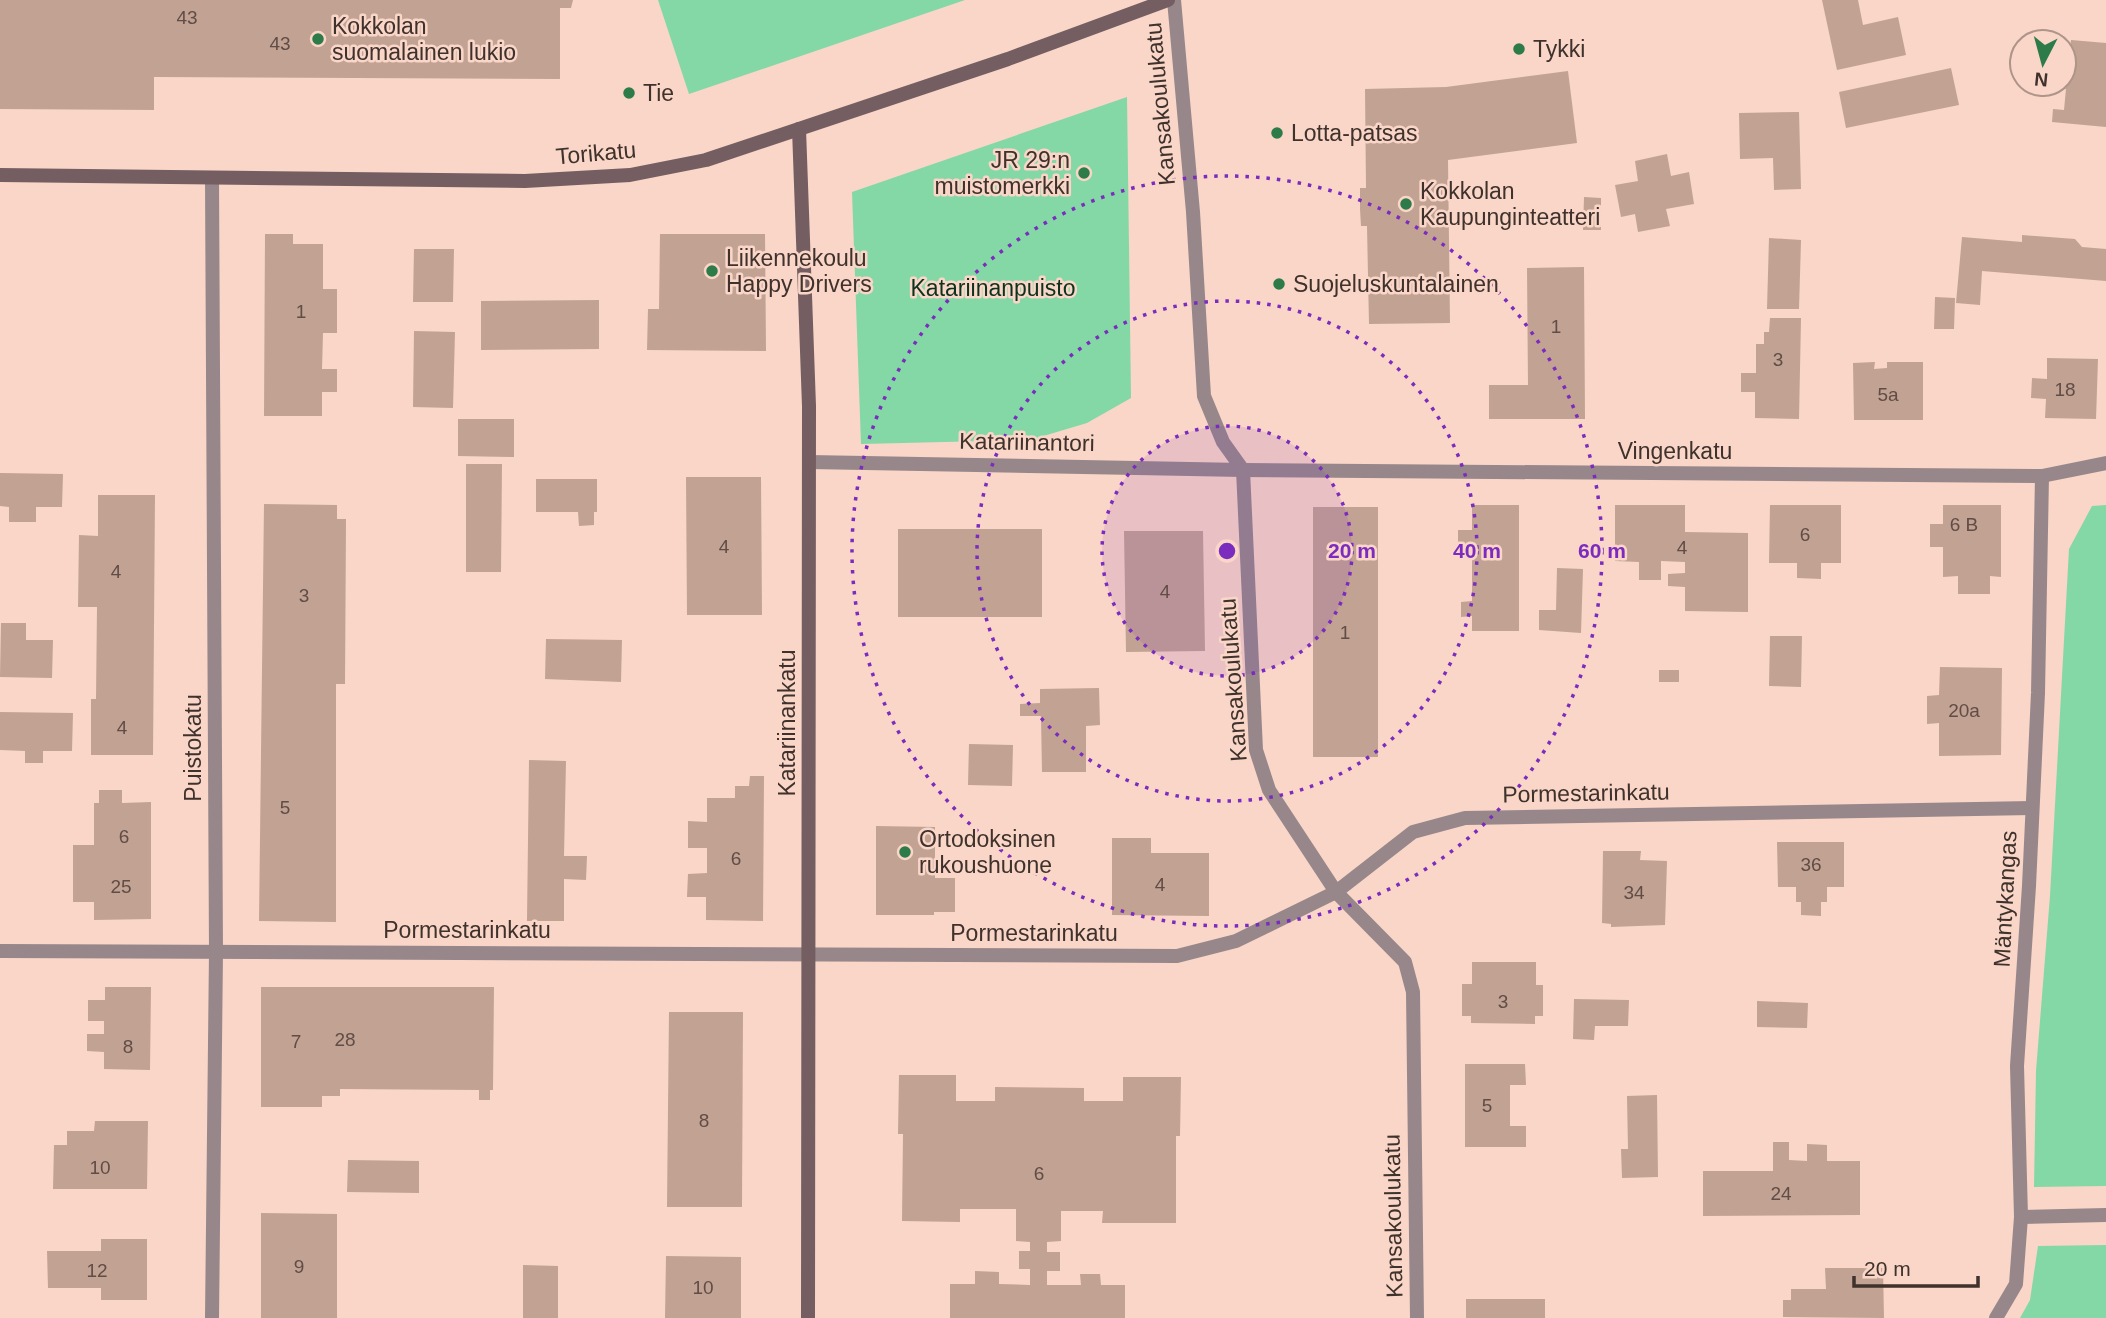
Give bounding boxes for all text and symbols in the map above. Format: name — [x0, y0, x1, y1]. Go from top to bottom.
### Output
house number: 43 — [176, 7, 198, 28]
place label: Kokkolan suomalainen lukio — [332, 13, 516, 65]
street label: Kansakoulukatu — [1140, 21, 1180, 187]
north arrow — [2008, 28, 2078, 98]
marker: Kokkolan suomalainen lukio — [310, 31, 326, 47]
house number: 43 — [269, 33, 291, 54]
place label: Tykki — [1533, 36, 1585, 62]
marker: Tykki — [1511, 41, 1527, 57]
text: N — [2033, 68, 2049, 91]
place label: Tie — [643, 80, 674, 106]
marker: Tie — [621, 85, 637, 101]
place label: Lotta-patsas — [1291, 120, 1418, 146]
marker: Lotta-patsas — [1269, 125, 1285, 141]
street label: Torikatu — [555, 137, 637, 169]
place label: JR 29:n muistomerkki — [935, 147, 1070, 199]
marker: JR 29:n muistomerkki — [1076, 165, 1092, 181]
place label: Kokkolan Kaupunginteatteri — [1420, 178, 1600, 230]
marker: Kokkolan Kaupunginteatteri — [1398, 196, 1414, 212]
place label: Liikennekoulu Happy Drivers — [726, 245, 872, 297]
marker: Liikennekoulu Happy Drivers — [704, 263, 720, 279]
place label: Suojeluskuntalainen — [1293, 271, 1499, 297]
park label: Katariinanpuisto — [911, 275, 1075, 301]
marker: Suojeluskuntalainen — [1271, 276, 1287, 292]
house number: 1 — [296, 301, 306, 322]
house number: 1 — [1551, 316, 1561, 337]
house number: 3 — [1773, 349, 1783, 370]
house number: 18 — [2054, 379, 2076, 400]
house number: 5a — [1877, 384, 1899, 405]
street label: Katariinantori — [959, 428, 1095, 456]
street label: Vingenkatu — [1618, 438, 1732, 464]
house number: 6 B — [1950, 514, 1978, 535]
house number: 6 — [1800, 524, 1810, 545]
house number: 4 — [719, 536, 730, 557]
house number: 4 — [1677, 537, 1688, 558]
centre of rings — [1215, 539, 1239, 563]
text: 20 m — [1328, 539, 1376, 562]
text: 40 m — [1453, 539, 1501, 562]
text: 60 m — [1578, 539, 1626, 562]
house number: 4 — [111, 561, 122, 582]
house number: 4 — [1160, 581, 1171, 602]
house number: 3 — [299, 585, 309, 606]
street label: Kansakoulukatu — [1214, 597, 1252, 763]
house number: 1 — [1340, 622, 1350, 643]
street label: Katariinankatu — [774, 649, 800, 797]
street label: Puistokatu — [180, 694, 206, 802]
house number: 20a — [1948, 700, 1980, 721]
house number: 4 — [117, 717, 128, 738]
street label: Pormestarinkatu — [1502, 779, 1670, 807]
house number: 5 — [280, 797, 290, 818]
house number: 6 — [119, 826, 129, 847]
place label: Ortodoksinen rukoushuone — [919, 826, 1056, 878]
street label: Mäntykangas — [1988, 830, 2022, 968]
marker: Ortodoksinen rukoushuone — [897, 844, 913, 860]
house number: 6 — [731, 848, 741, 869]
house number: 36 — [1800, 854, 1822, 875]
house number: 4 — [1155, 874, 1166, 895]
house number: 25 — [110, 876, 132, 897]
house number: 34 — [1623, 882, 1645, 903]
street label: Pormestarinkatu — [383, 917, 551, 943]
street label: Pormestarinkatu — [950, 920, 1118, 946]
house number: 3 — [1498, 991, 1508, 1012]
house number: 28 — [334, 1029, 356, 1050]
house number: 7 — [291, 1031, 301, 1052]
house number: 8 — [123, 1036, 133, 1057]
house number: 5 — [1482, 1095, 1492, 1116]
house number: 8 — [699, 1110, 709, 1131]
street label: Kansakoulukatu — [1379, 1134, 1407, 1298]
house number: 10 — [89, 1157, 111, 1178]
house number: 6 — [1034, 1163, 1044, 1184]
house number: 24 — [1770, 1183, 1792, 1204]
scale bar — [1854, 1244, 1978, 1288]
house number: 9 — [294, 1256, 304, 1277]
text: 20 m — [1864, 1257, 1911, 1280]
house number: 12 — [86, 1260, 108, 1281]
house number: 10 — [692, 1277, 714, 1298]

